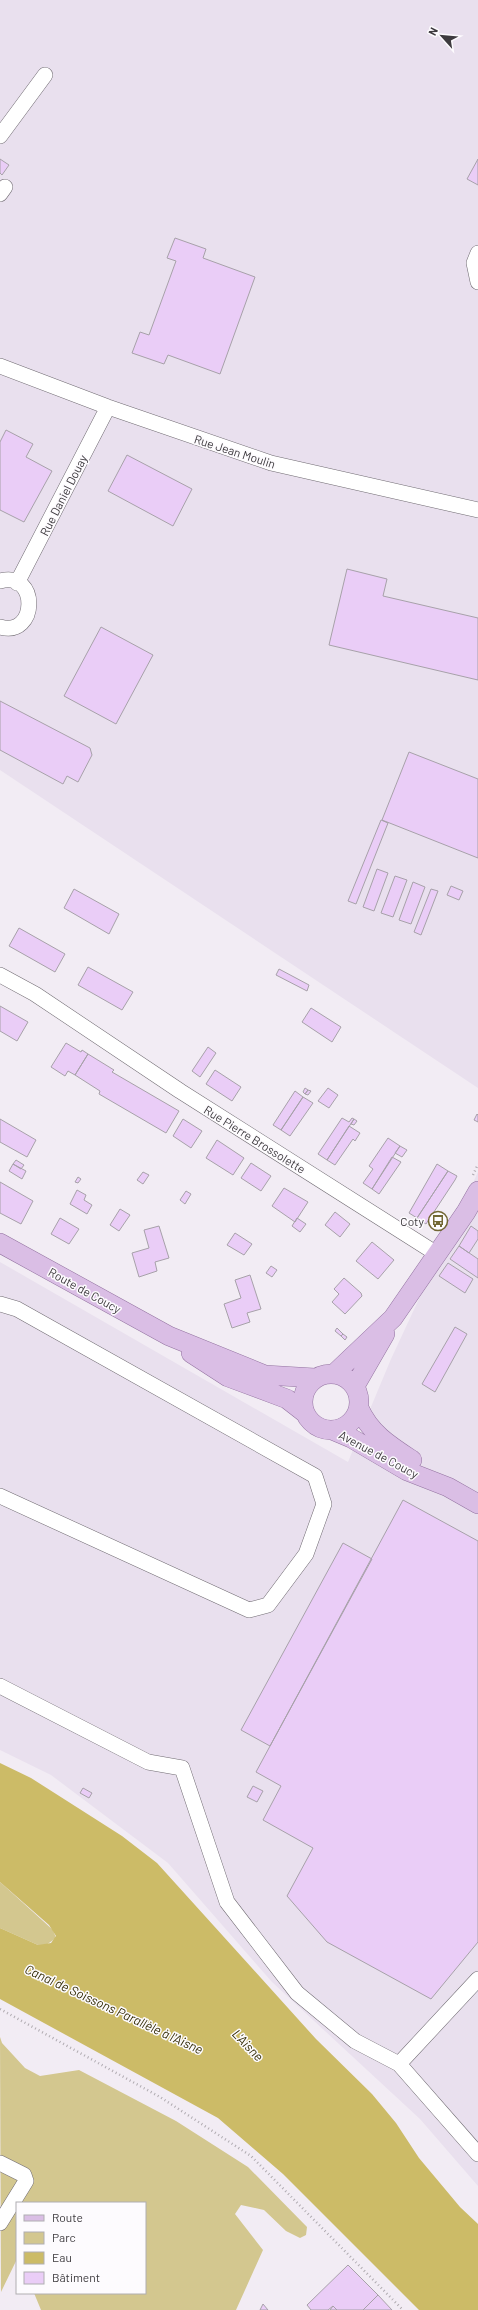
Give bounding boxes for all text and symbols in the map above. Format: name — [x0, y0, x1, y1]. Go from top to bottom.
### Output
north arrow — [422, 16, 462, 56]
text: N — [425, 25, 440, 37]
street label: Rue Jean Moulin — [193, 431, 277, 471]
street label: Rue Daniel Douay — [37, 452, 90, 538]
street label: Rue Pierre Brossolette — [202, 1102, 308, 1176]
bus stop icon: Coty — [427, 1210, 449, 1232]
place label: Coty — [400, 1214, 424, 1228]
street label: Route de Coucy — [46, 1264, 124, 1316]
street label: Avenue de Coucy — [337, 1427, 421, 1481]
water label: Canal de Soissons Parallèle à l'Aisne — [22, 1961, 206, 2057]
water label: L'Aisne — [229, 2026, 267, 2064]
legend — [16, 2202, 146, 2294]
text: Route — [52, 2210, 83, 2224]
text: Parc — [52, 2230, 76, 2244]
text: Eau — [52, 2250, 72, 2264]
text: Bâtiment — [52, 2270, 100, 2284]

